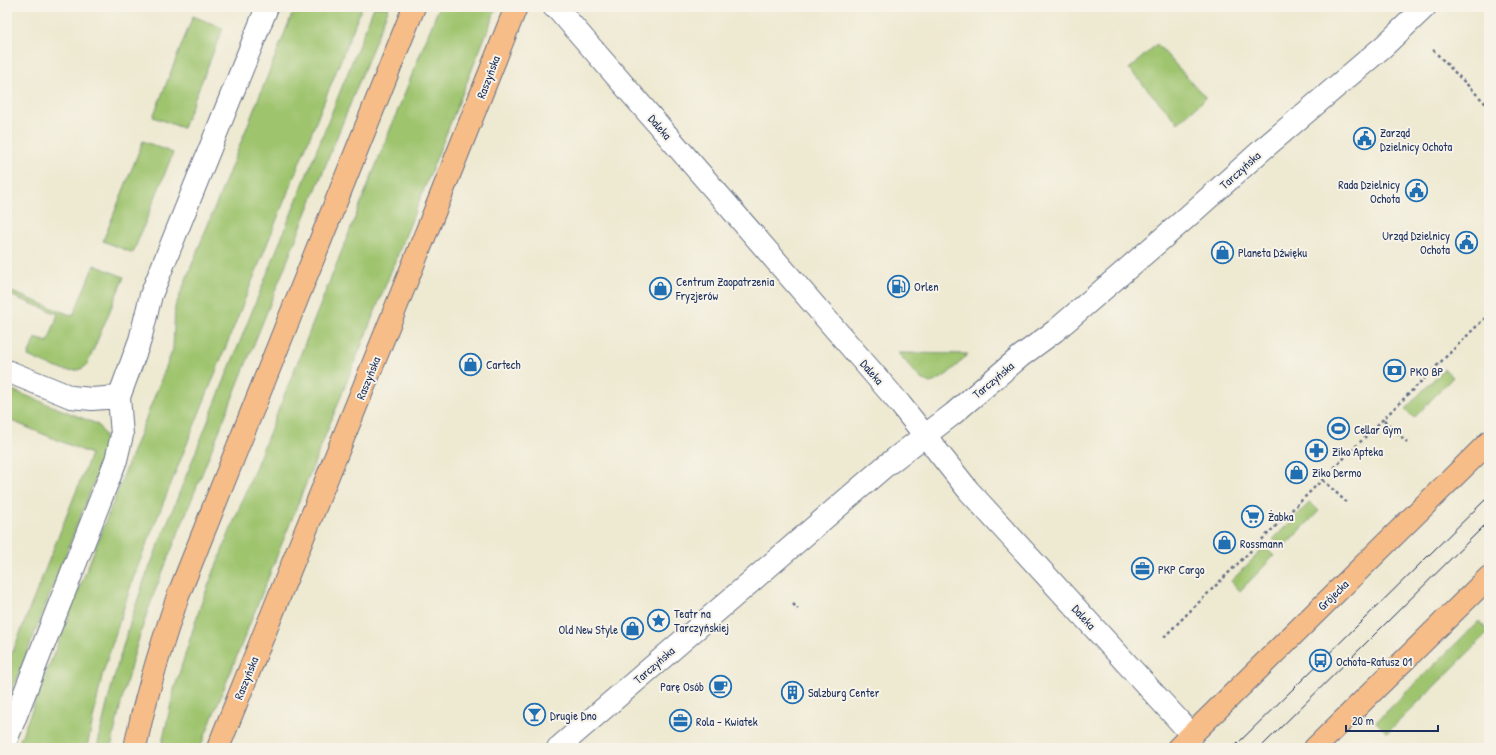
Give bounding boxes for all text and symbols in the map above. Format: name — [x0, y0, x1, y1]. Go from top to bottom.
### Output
street label: Raszyńska — [472, 53, 504, 101]
street label: Daleka — [644, 111, 676, 143]
place label: Zarząd Dzielnicy Ochota — [1380, 124, 1452, 155]
public building icon: Zarząd Dzielnicy Ochota — [1351, 126, 1377, 152]
street label: Tarczyńska — [1216, 147, 1264, 193]
place label: Rada Dzielnicy Ochota — [1338, 176, 1400, 207]
public building icon: Rada Dzielnicy Ochota — [1403, 178, 1429, 204]
place label: Urząd Dzielnicy Ochota — [1382, 227, 1450, 258]
public building icon: Urząd Dzielnicy Ochota — [1453, 229, 1479, 255]
shop icon: Planeta Dźwięku — [1210, 239, 1236, 265]
place label: Planeta Dźwięku — [1238, 244, 1307, 261]
place label: Centrum Zaopatrzenia Fryzjerów — [675, 273, 774, 304]
fuel station icon: Orlen — [886, 273, 912, 299]
shop icon: Centrum Zaopatrzenia Fryzjerów — [648, 275, 674, 301]
place label: Orlen — [914, 278, 939, 295]
shop icon: Cartech — [458, 351, 484, 377]
street label: Raszyńska — [352, 354, 384, 402]
place label: Cartech — [486, 356, 521, 373]
street label: Daleka — [856, 356, 888, 388]
street label: Tarczyńska — [969, 357, 1018, 402]
bank icon: PKO BP — [1382, 358, 1408, 384]
place label: PKO BP — [1410, 363, 1444, 380]
sports icon: Cellar Gym — [1325, 416, 1351, 442]
place label: Cellar Gym — [1354, 421, 1402, 438]
pharmacy icon: Ziko Apteka — [1303, 438, 1329, 464]
place label: Ziko Apteka — [1332, 443, 1383, 460]
shop icon: Ziko Dermo — [1283, 459, 1309, 485]
place label: Ziko Dermo — [1312, 464, 1362, 481]
supermarket icon: Żabka — [1239, 503, 1265, 529]
place label: Żabka — [1268, 508, 1294, 525]
shop icon: Rossmann — [1212, 530, 1238, 556]
place label: Rossmann — [1240, 535, 1283, 552]
office icon: PKP Cargo — [1129, 556, 1155, 582]
place label: PKP Cargo — [1158, 561, 1205, 578]
street label: Grójecka — [1314, 576, 1352, 614]
street label: Daleka — [1068, 601, 1100, 633]
place label: Teatr na Tarczyńskiej — [674, 605, 729, 636]
place icon: Teatr na Tarczyńskiej — [646, 607, 672, 633]
shop icon: Old New Style — [620, 616, 646, 642]
place label: Old New Style — [559, 621, 618, 638]
street label: Tarczyńska — [630, 642, 678, 688]
bus stop icon: Ochota-Ratusz 01 — [1308, 648, 1334, 674]
place label: Ochota-Ratusz 01 — [1336, 653, 1412, 670]
street label: Raszyńska — [230, 654, 262, 702]
cafe icon: Parę Osób — [707, 673, 733, 699]
place label: Parę Osób — [660, 678, 704, 695]
building icon: Salzburg Center — [779, 679, 805, 705]
place label: Salzburg Center — [808, 684, 880, 701]
bar icon: Drugie Dno — [522, 702, 548, 728]
place label: Drugie Dno — [550, 707, 597, 724]
scale bar — [1346, 707, 1438, 733]
office icon: Rola - Kwiatek — [668, 708, 694, 734]
text: 20 m — [1352, 712, 1374, 729]
place label: Rola - Kwiatek — [696, 713, 758, 730]

